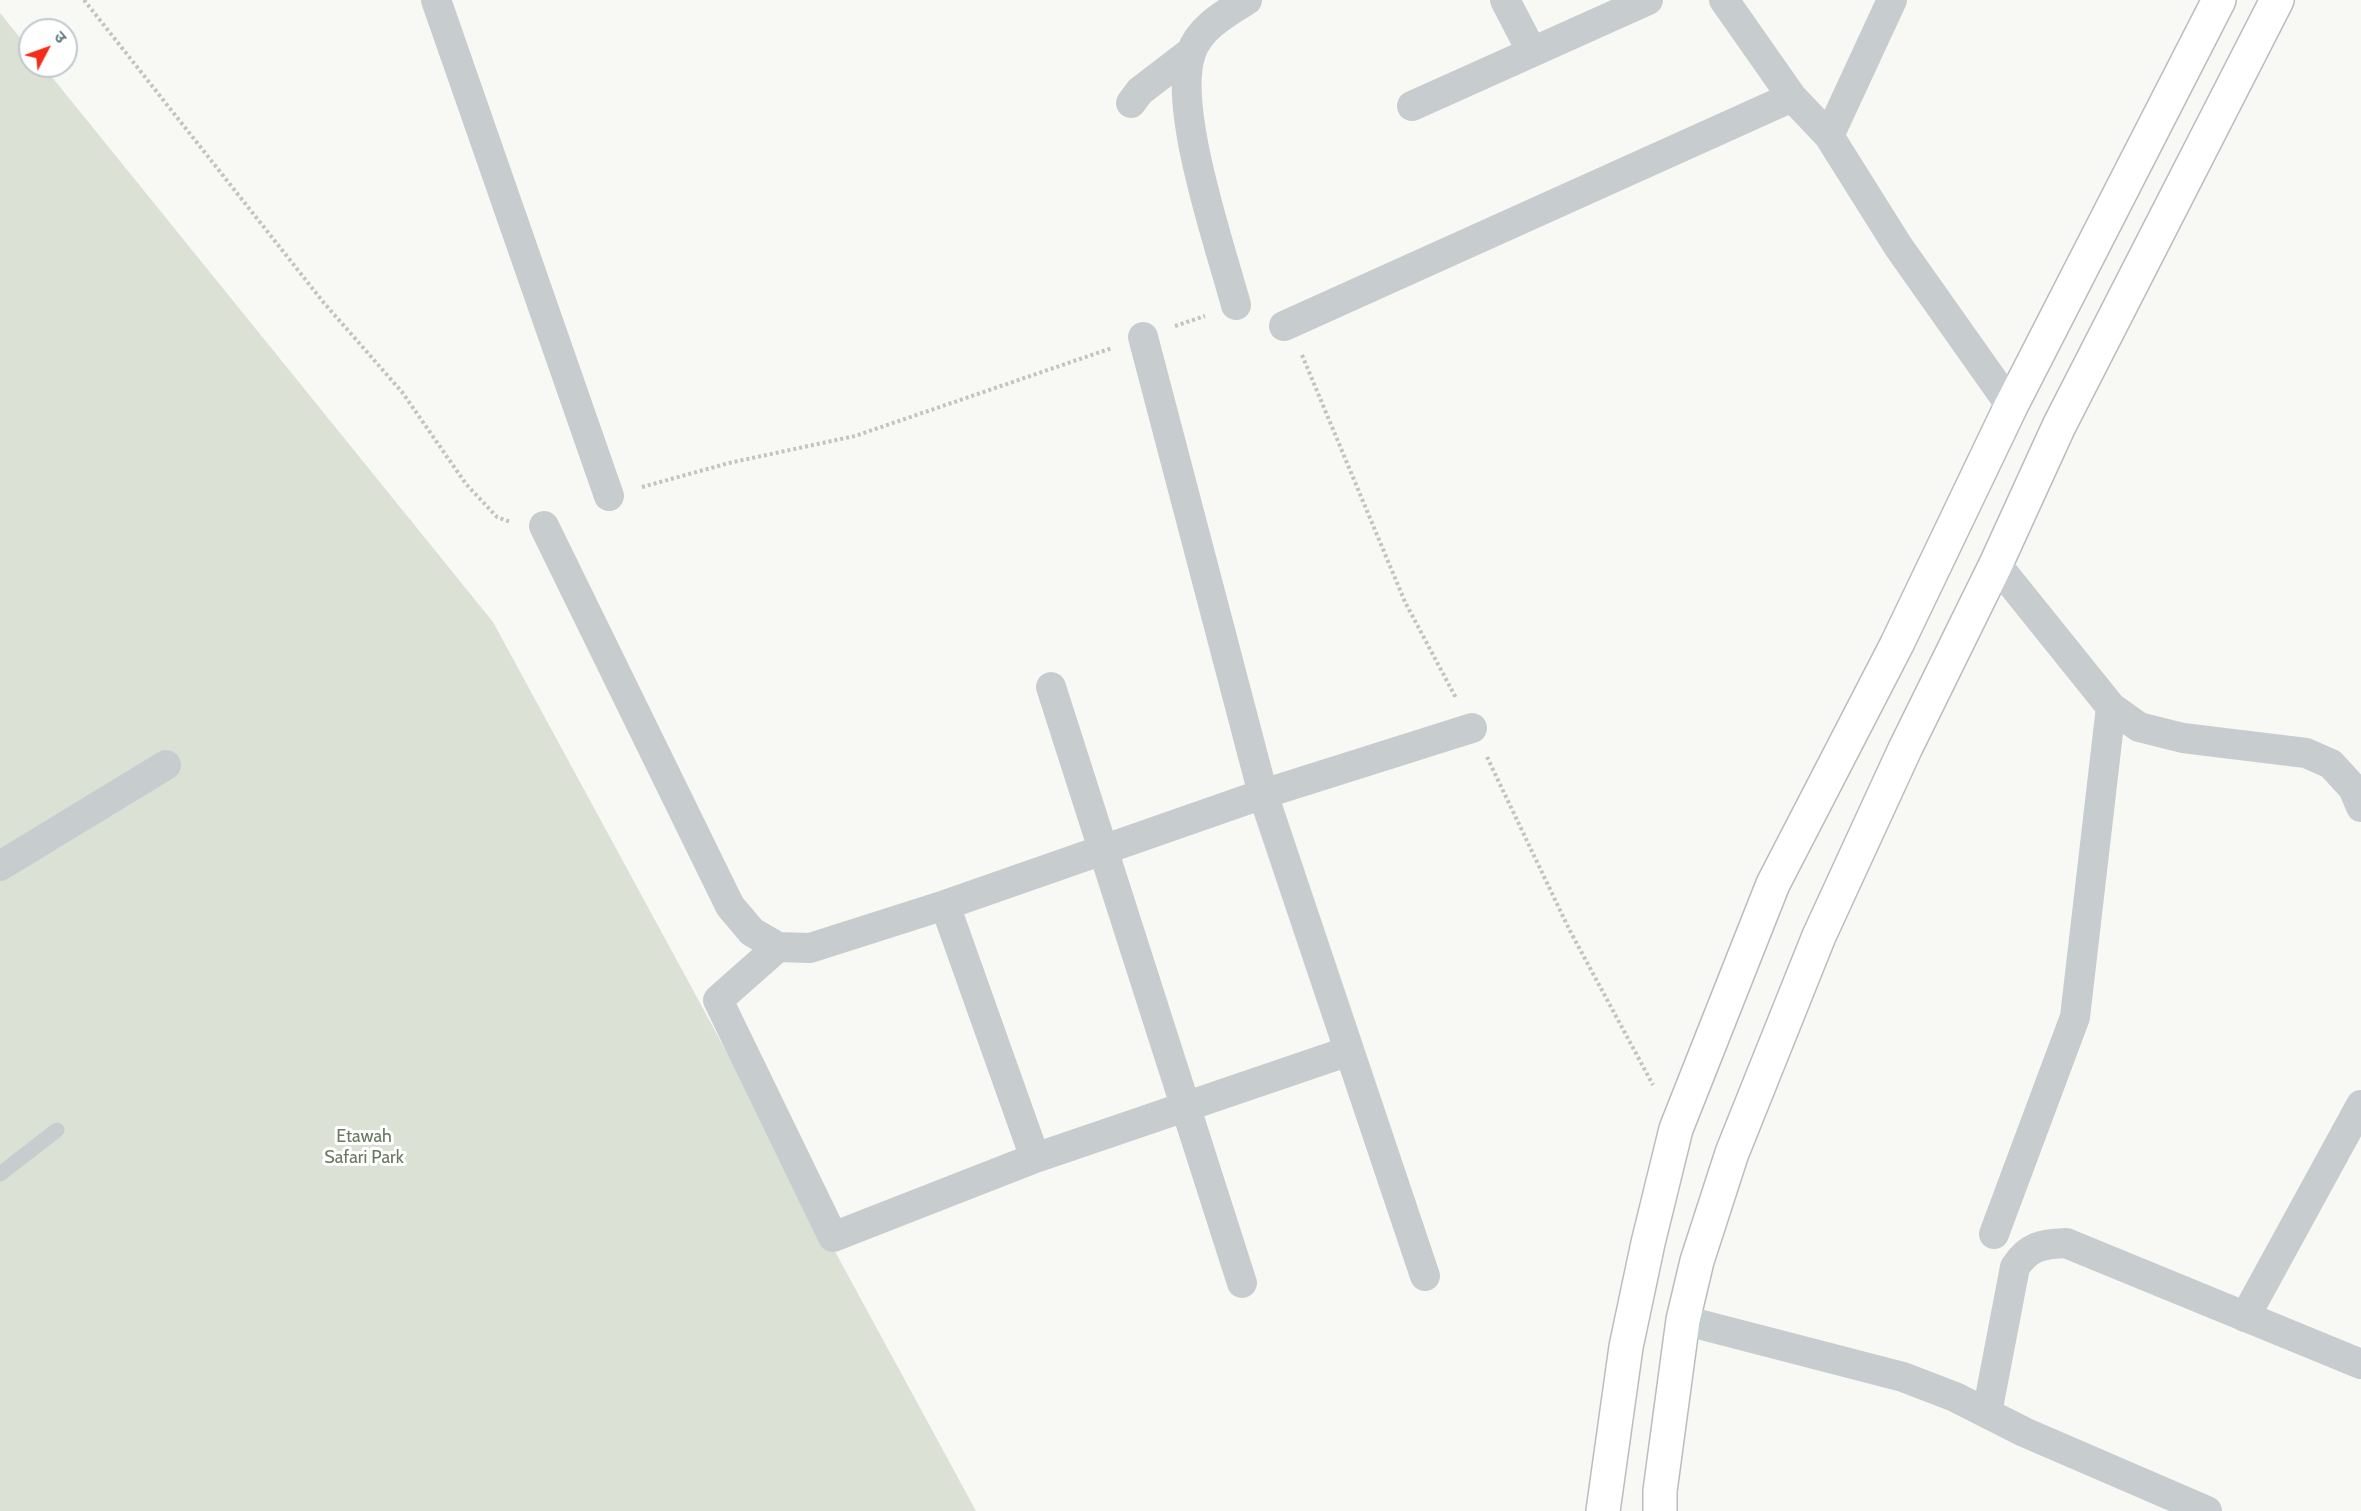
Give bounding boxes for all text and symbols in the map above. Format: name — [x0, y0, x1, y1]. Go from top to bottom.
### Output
north arrow — [18, 18, 78, 78]
text: उ — [50, 27, 71, 47]
park label: Etawah Safari Park — [324, 1126, 404, 1168]

